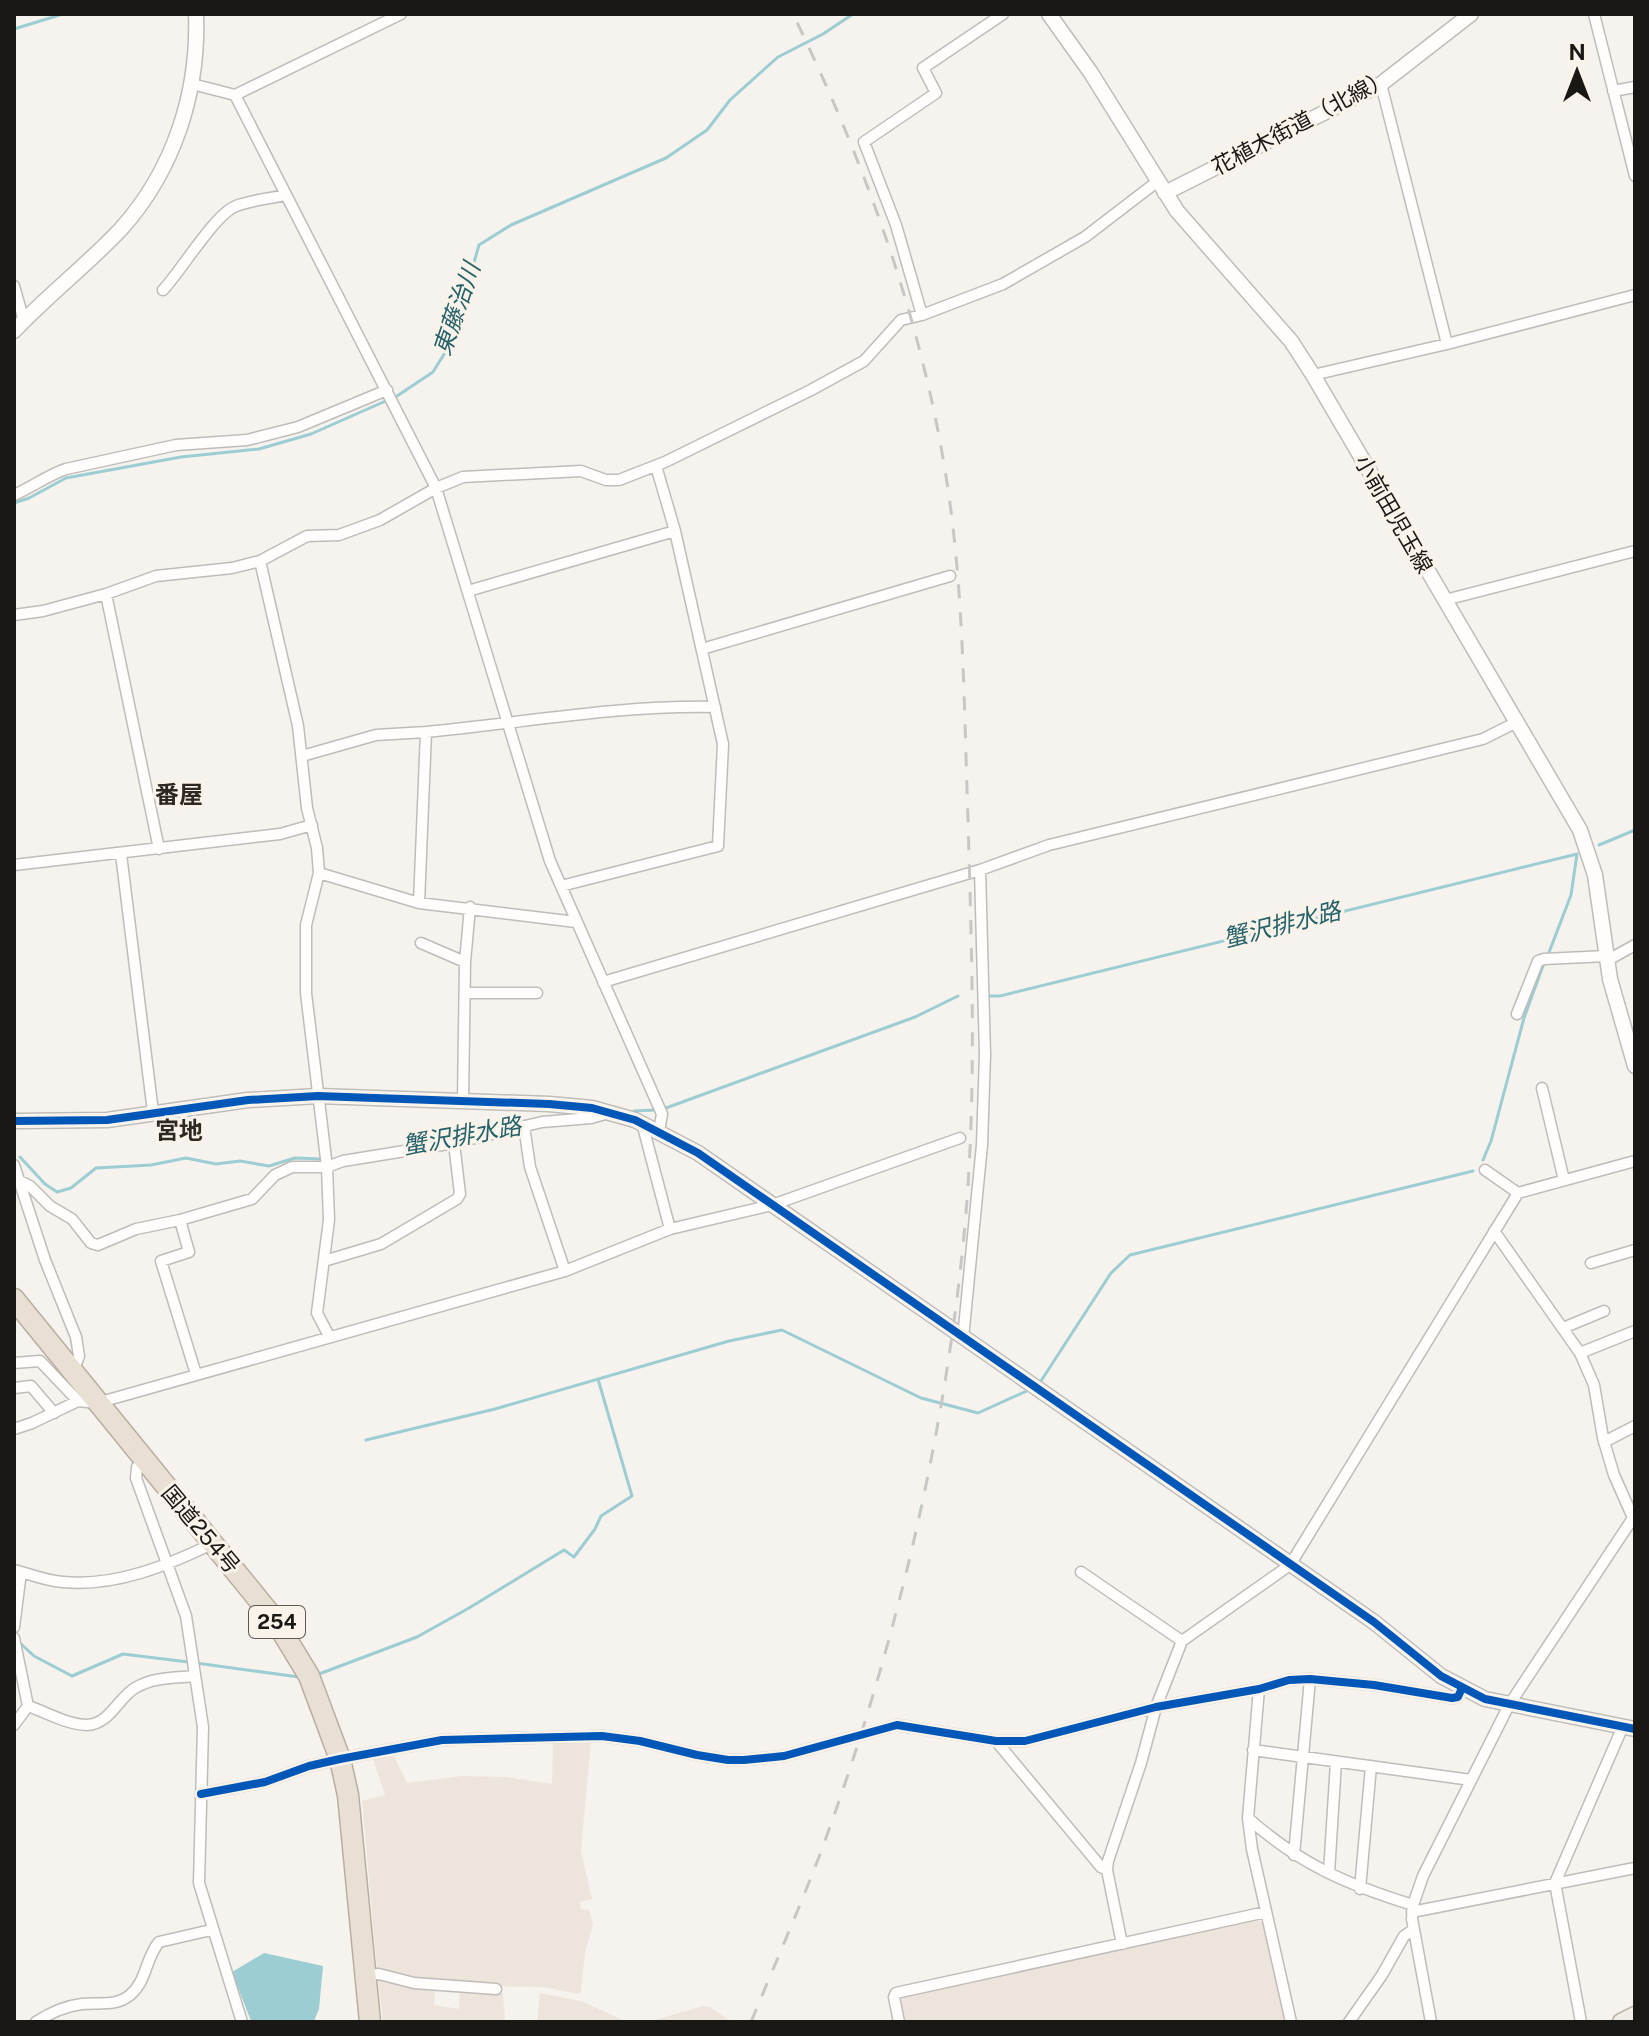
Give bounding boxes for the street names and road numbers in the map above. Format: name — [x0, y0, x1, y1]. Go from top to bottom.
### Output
street label: 花植木街道（北線） — [1207, 64, 1395, 180]
street label: 小前田児玉線 — [1350, 450, 1438, 578]
street label: 国道254号 — [157, 1480, 245, 1578]
road number: 254 — [249, 1606, 305, 1638]

